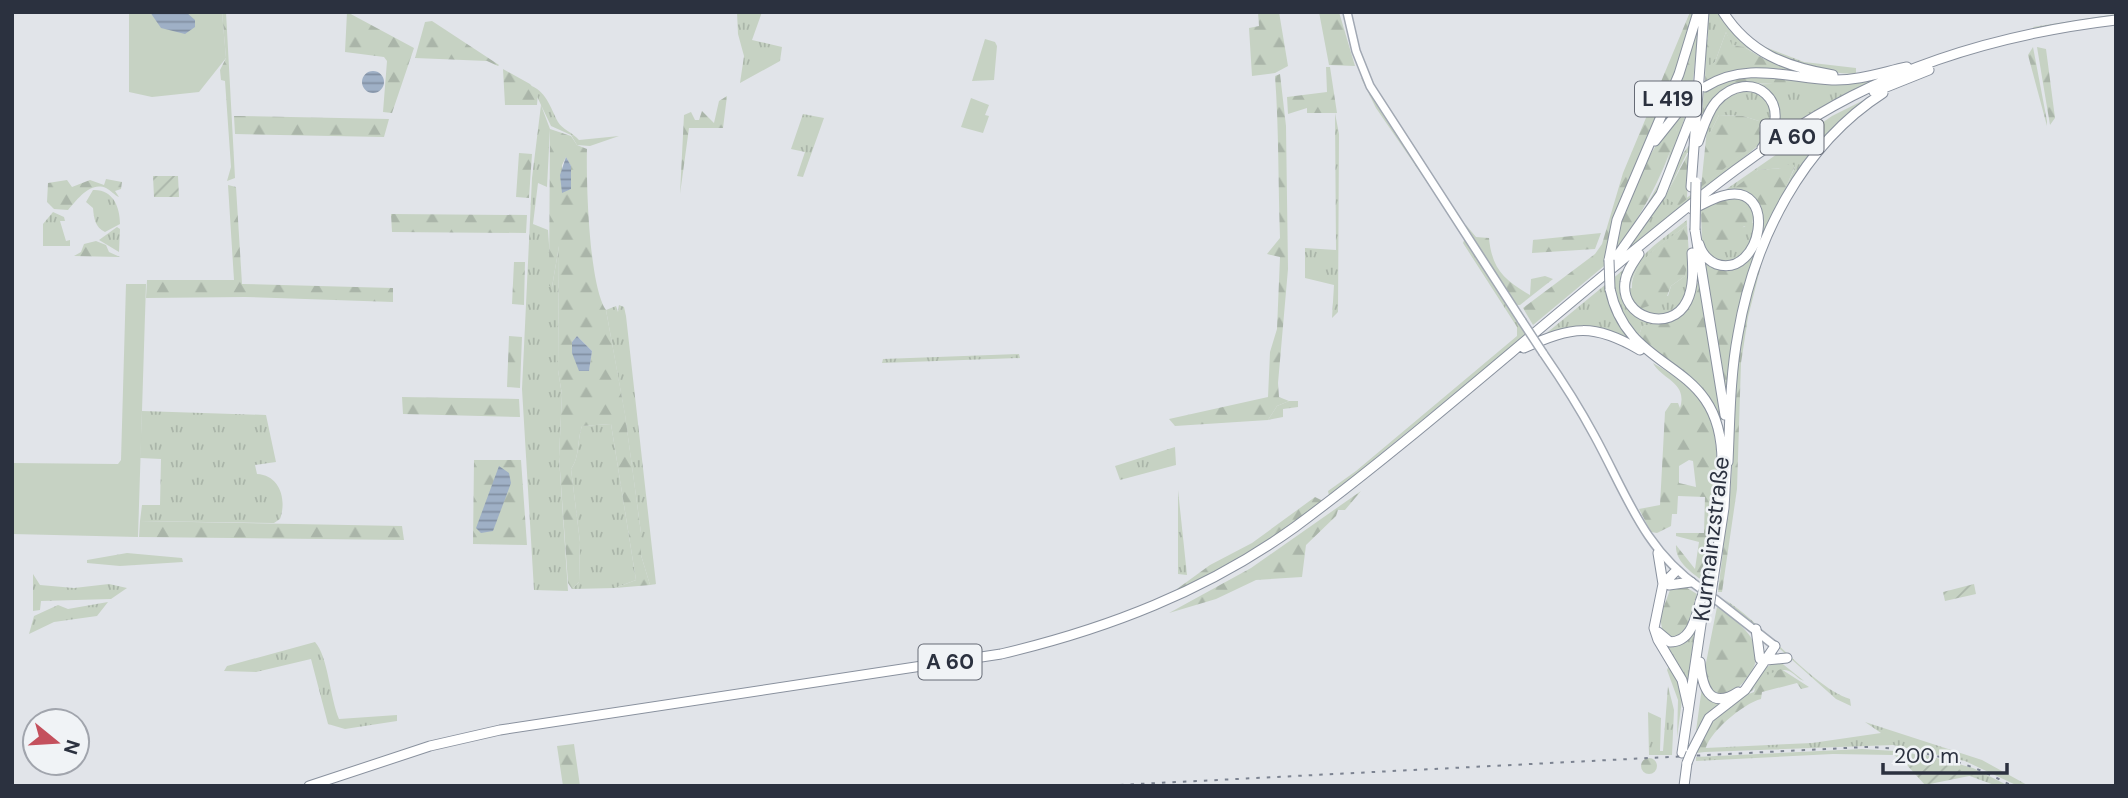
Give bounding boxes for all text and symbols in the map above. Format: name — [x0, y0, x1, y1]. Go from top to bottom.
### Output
road number: L 419 — [1635, 82, 1701, 116]
road number: A 60 — [1760, 120, 1824, 154]
street label: Kurmainzstraße — [1686, 455, 1736, 623]
road number: A 60 — [918, 644, 982, 680]
north arrow — [21, 707, 91, 777]
scale bar — [1883, 732, 2007, 776]
text: N — [58, 737, 86, 758]
text: 200 m — [1894, 742, 1959, 770]

